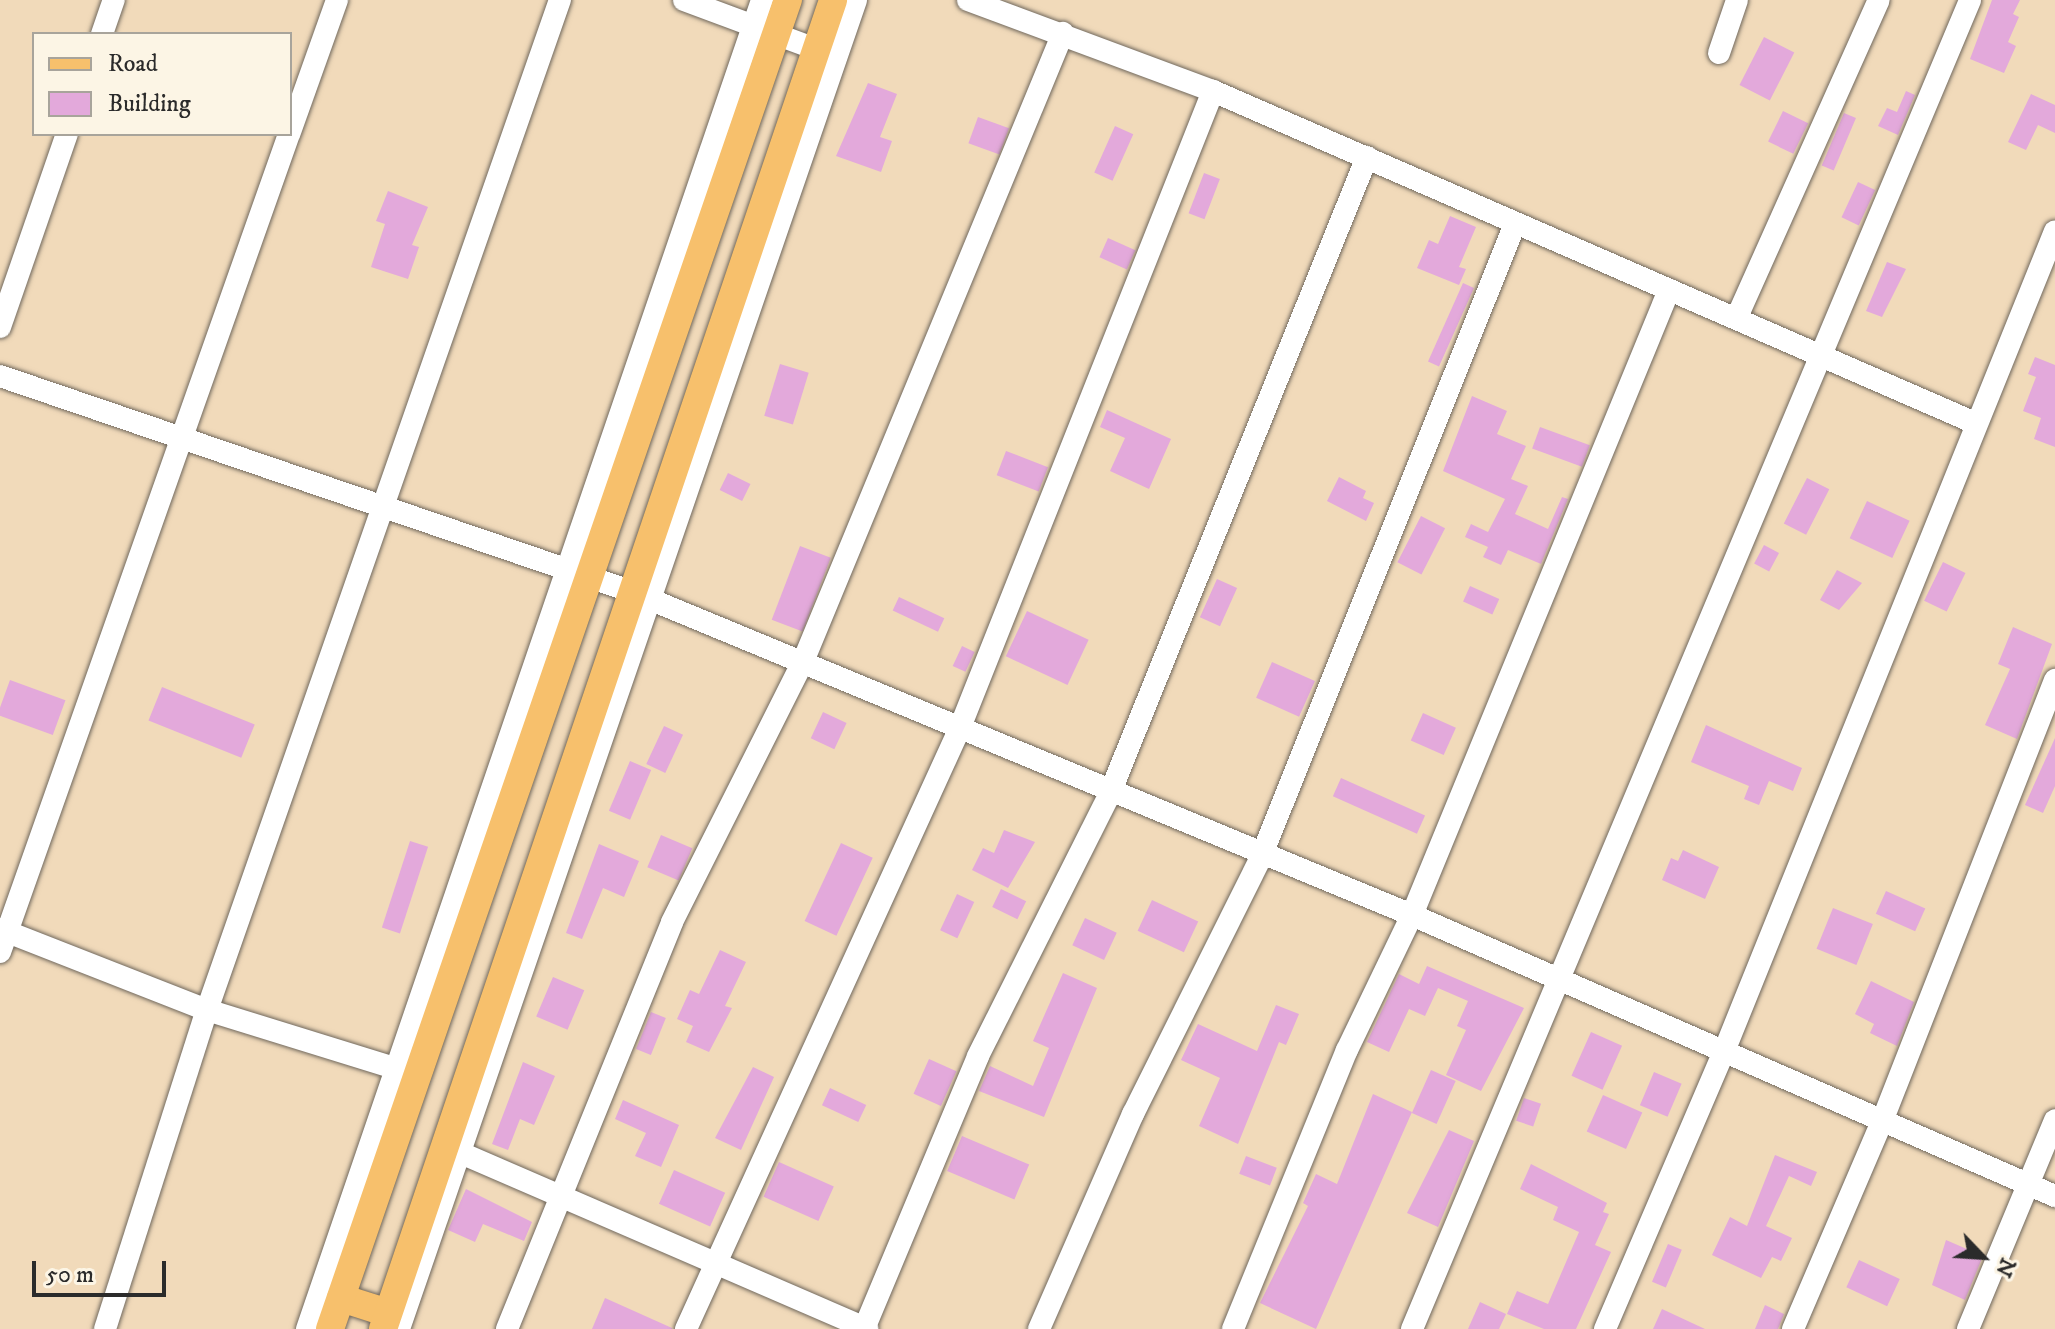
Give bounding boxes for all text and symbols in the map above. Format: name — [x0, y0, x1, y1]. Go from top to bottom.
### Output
legend — [32, 32, 292, 136]
text: Road — [108, 49, 158, 79]
text: Building — [108, 89, 191, 119]
north arrow — [1943, 1217, 2023, 1297]
scale bar — [36, 1245, 170, 1295]
text: N — [1989, 1253, 2021, 1281]
text: 50 m — [46, 1260, 94, 1290]

